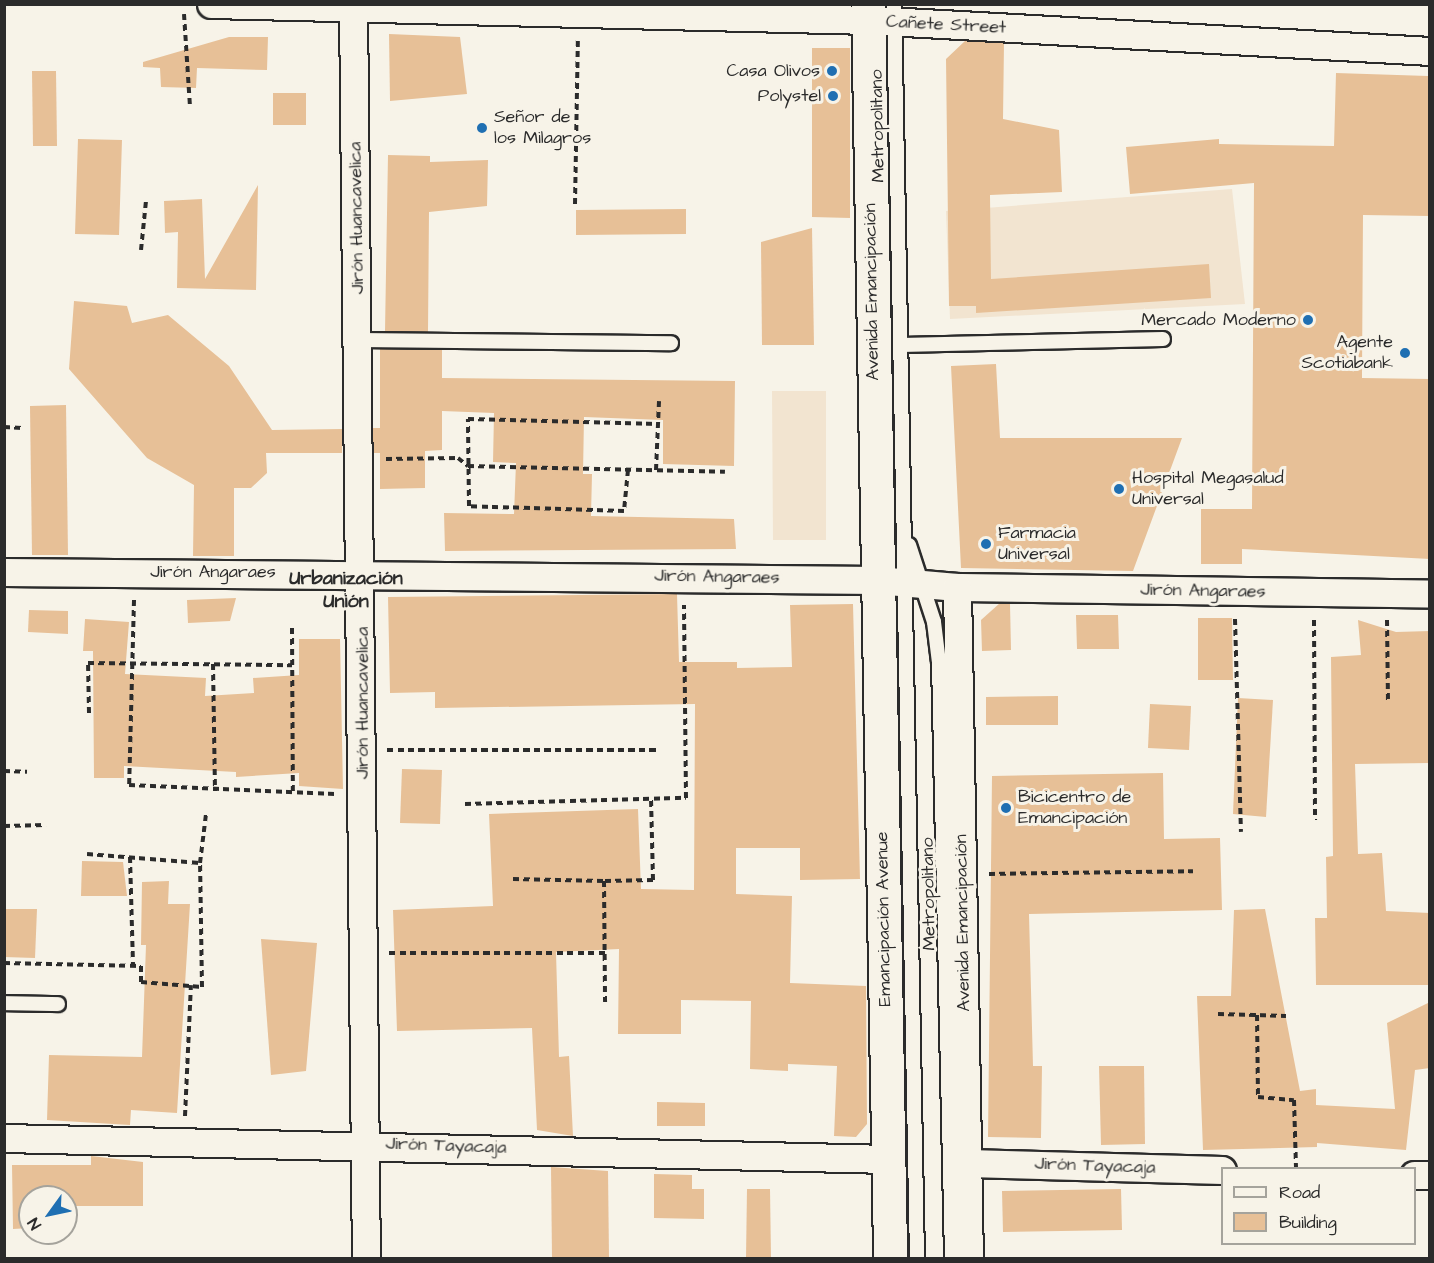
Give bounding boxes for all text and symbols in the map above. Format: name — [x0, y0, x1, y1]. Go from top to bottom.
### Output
street label: Cañete Street — [885, 11, 1007, 39]
place label: Casa Olivos — [727, 60, 820, 82]
marker: Casa Olivos — [825, 64, 839, 78]
street label: Metropolitano — [866, 69, 890, 183]
place label: Polystel — [758, 85, 821, 107]
marker: Polystel — [826, 89, 840, 103]
place label: Señor de los Milagros — [494, 107, 591, 150]
marker: Señor de los Milagros — [475, 121, 489, 135]
street label: Jirón Huancavelica — [345, 142, 369, 294]
street label: Avenida Emancipación — [860, 203, 884, 381]
place label: Mercado Moderno — [1141, 309, 1296, 331]
marker: Mercado Moderno — [1301, 313, 1315, 327]
place label: Agente Scotiabank — [1301, 332, 1393, 374]
marker: Agente Scotiabank — [1398, 346, 1412, 360]
place label: Hospital Megasalud Universal — [1132, 468, 1284, 510]
marker: Hospital Megasalud Universal — [1110, 480, 1128, 498]
place label: Farmacia Universal — [998, 523, 1076, 566]
marker: Farmacia Universal — [979, 537, 993, 551]
street label: Jirón Angaraes — [150, 561, 276, 583]
street label: Jirón Angaraes — [654, 565, 780, 589]
district label: Urbanización Unión — [289, 567, 403, 614]
street label: Jirón Angaraes — [1140, 579, 1266, 603]
street label: Jirón Huancavelica — [352, 627, 374, 779]
place label: Bicicentro de Emancipación — [1018, 787, 1131, 830]
marker: Bicicentro de Emancipación — [999, 801, 1013, 815]
street label: Emancipación Avenue — [872, 831, 896, 1007]
street label: Avenida Emancipación — [951, 834, 975, 1012]
street label: Metropolitano — [917, 837, 941, 951]
street label: Jirón Tayacaja — [385, 1133, 507, 1159]
street label: Jirón Tayacaja — [1034, 1153, 1156, 1179]
legend — [1221, 1167, 1416, 1245]
text: Road — [1279, 1180, 1320, 1205]
north arrow — [18, 1185, 78, 1245]
text: Building — [1279, 1210, 1337, 1235]
text: N — [23, 1214, 47, 1234]

